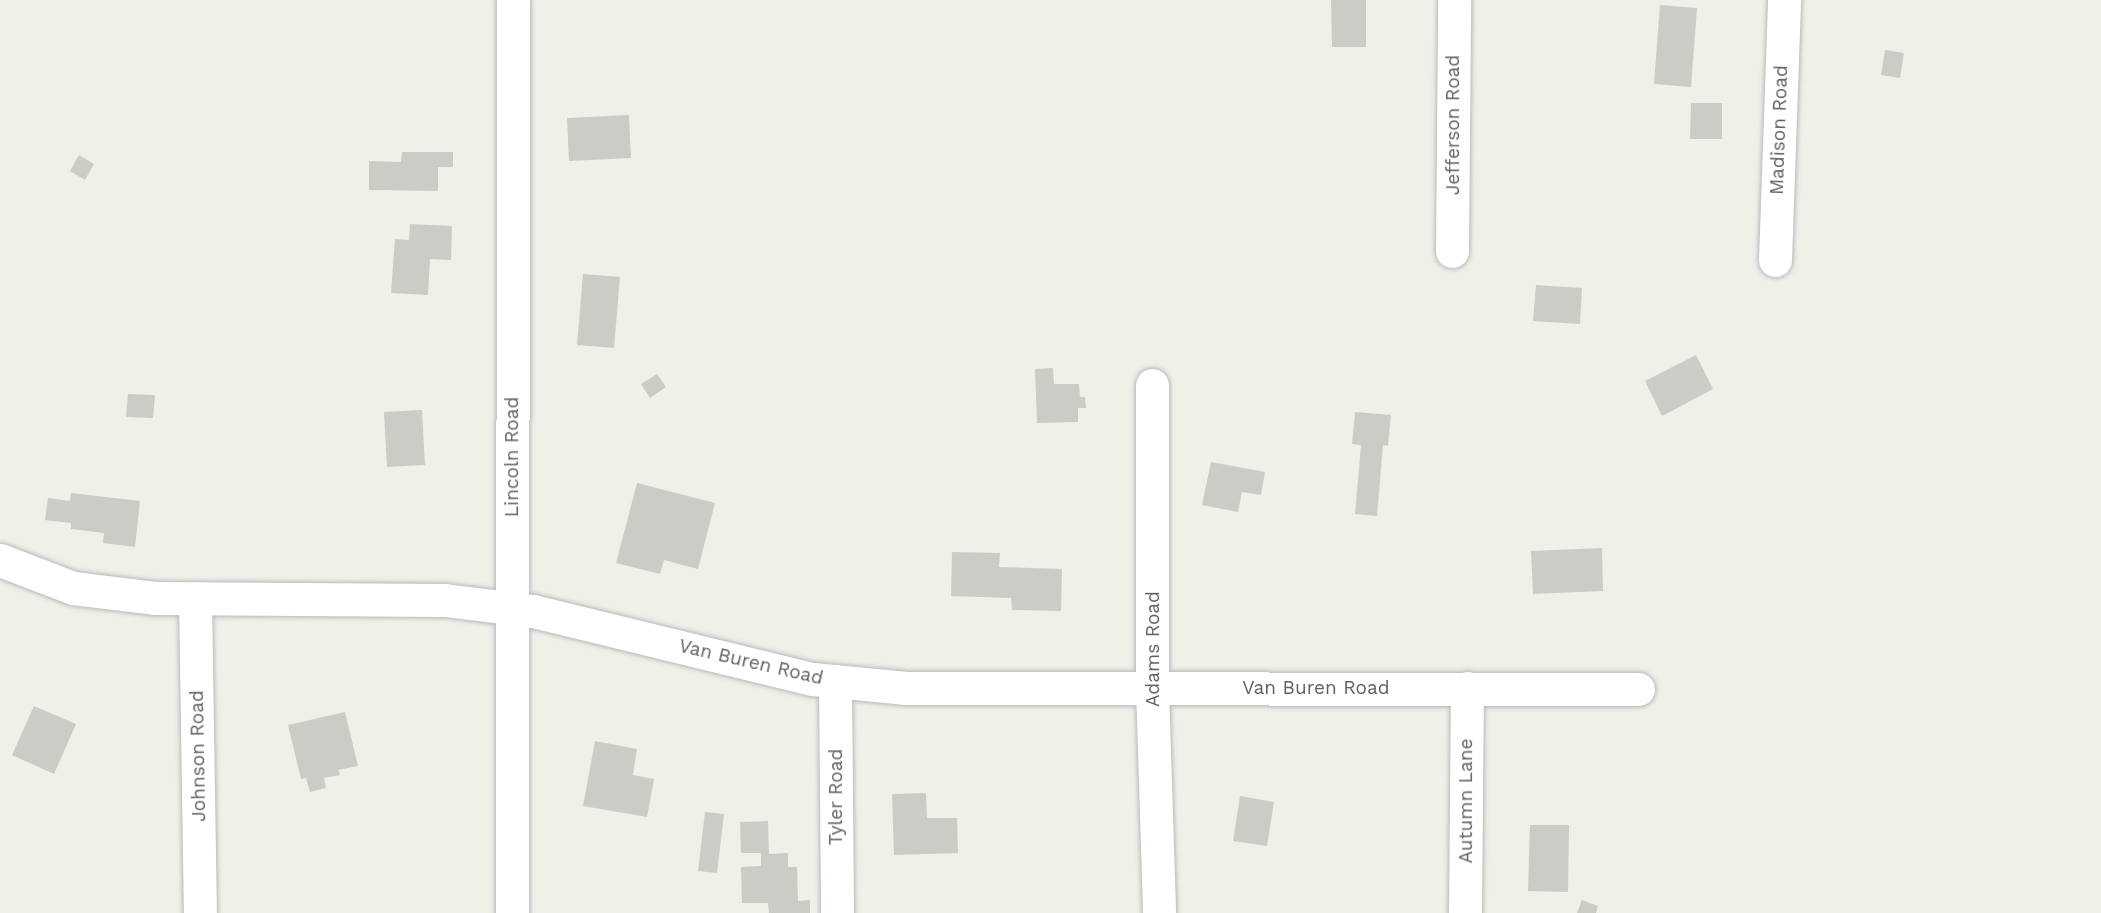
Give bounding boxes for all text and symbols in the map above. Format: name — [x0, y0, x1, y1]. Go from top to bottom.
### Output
street label: Jefferson Road — [1442, 55, 1464, 195]
street label: Madison Road — [1765, 65, 1793, 195]
street label: Lincoln Road — [501, 397, 523, 517]
street label: Adams Road — [1142, 591, 1164, 707]
street label: Van Buren Road — [677, 634, 825, 690]
street label: Van Buren Road — [1242, 677, 1390, 699]
street label: Johnson Road — [185, 690, 211, 822]
street label: Autumn Lane — [1455, 739, 1477, 863]
street label: Tyler Road — [825, 748, 847, 846]

